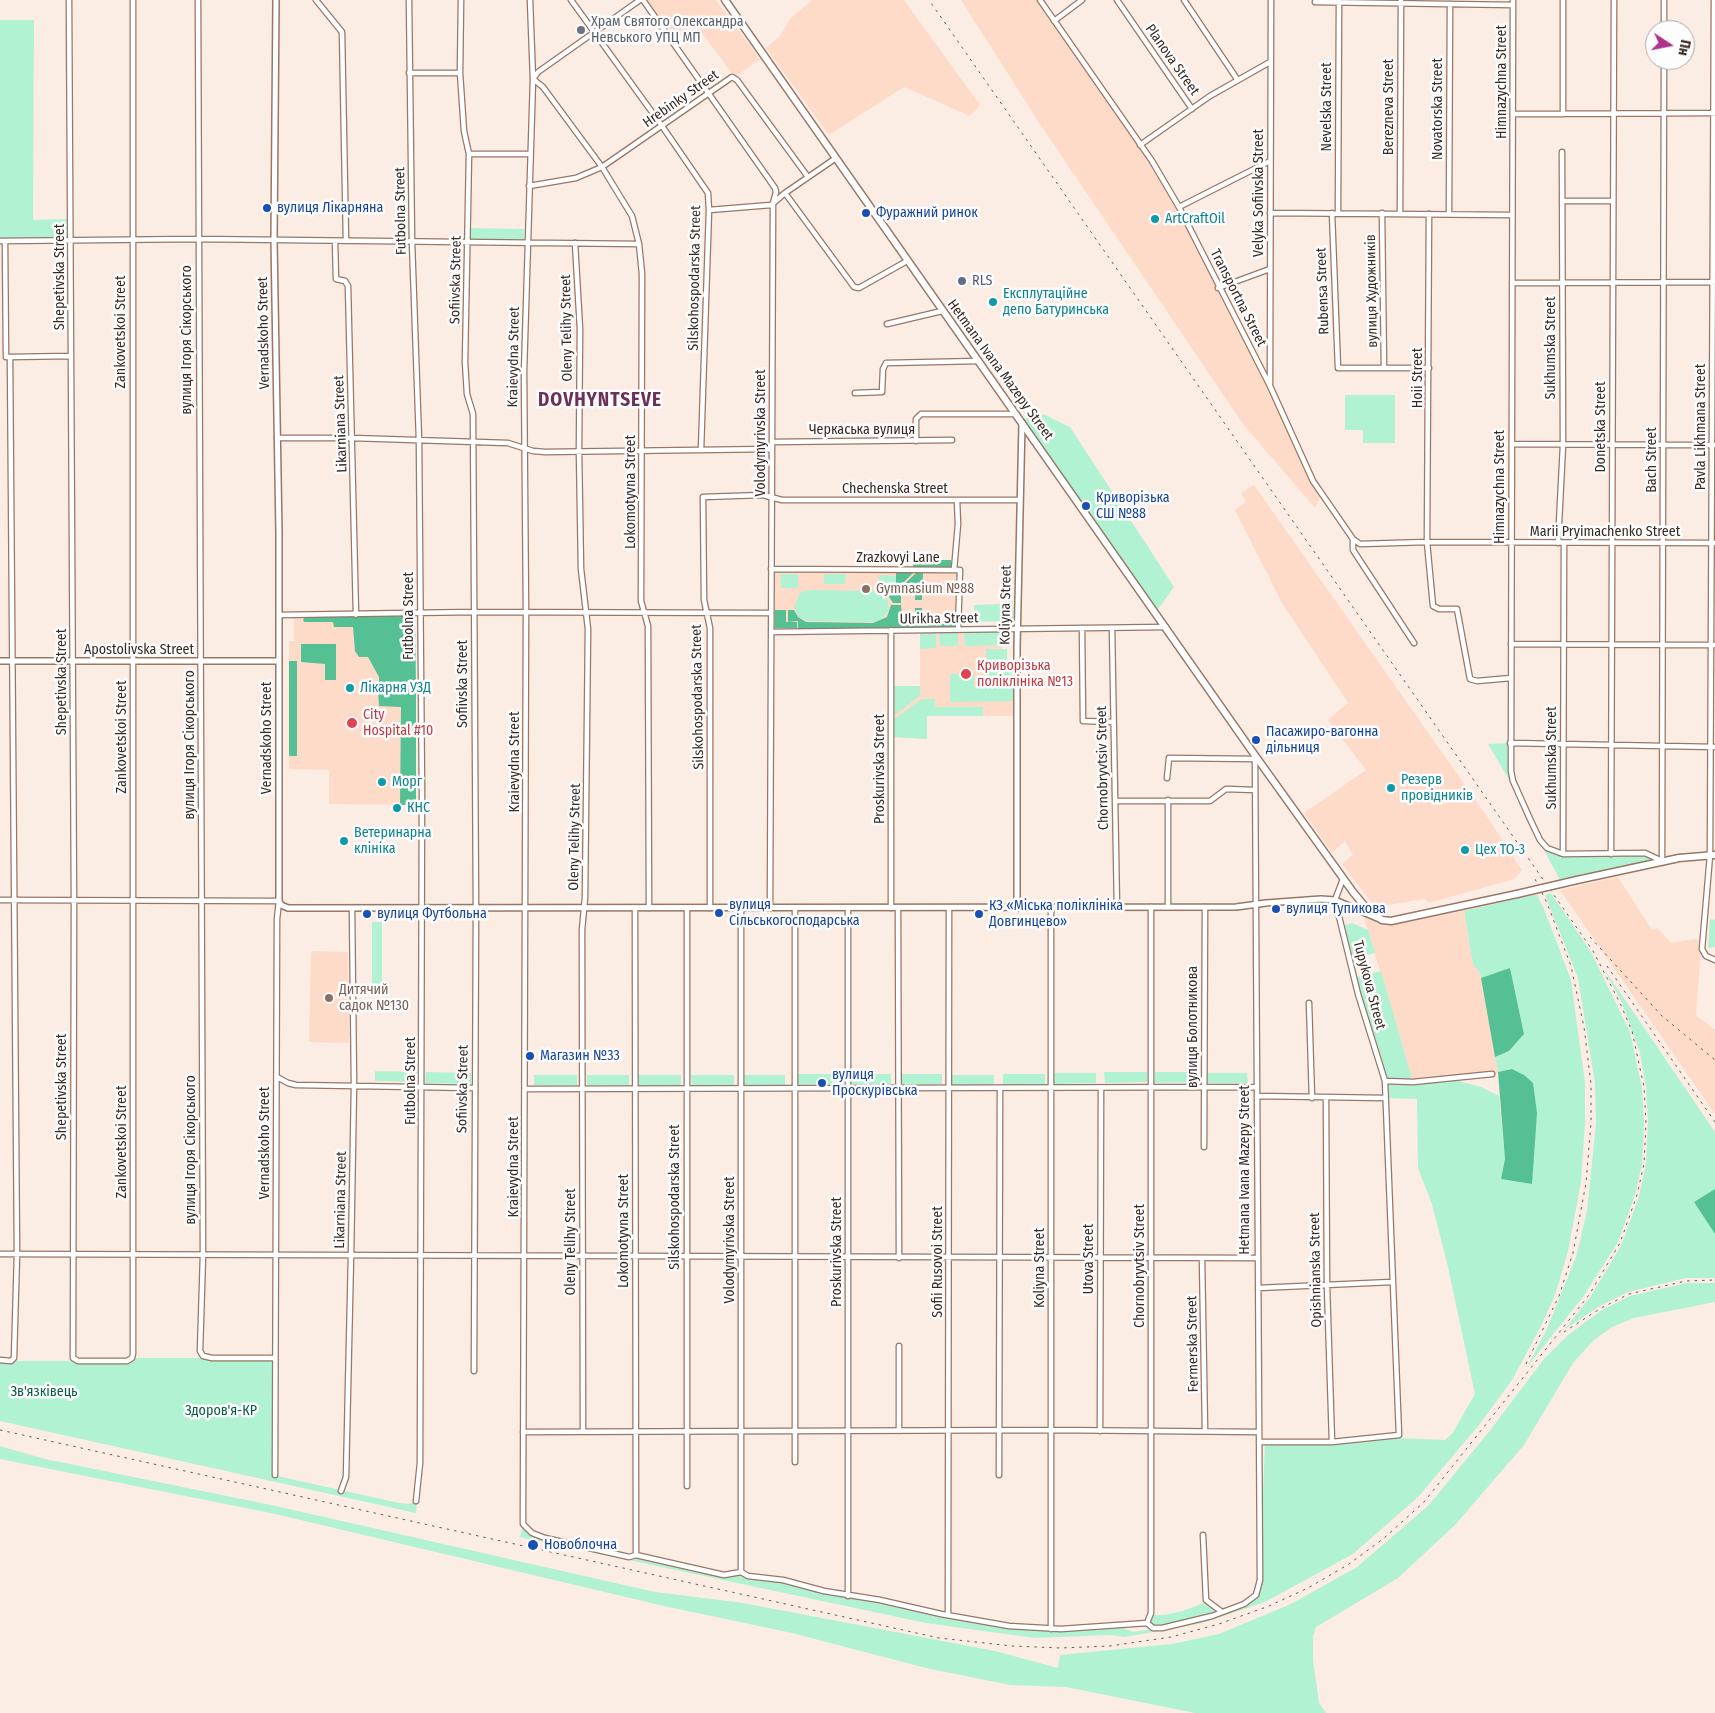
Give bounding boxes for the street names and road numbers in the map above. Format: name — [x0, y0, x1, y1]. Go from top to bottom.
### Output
street label: Planova Street — [1141, 21, 1203, 99]
street label: Himnazychna Street — [1494, 25, 1510, 139]
street label: Novatorska Street — [1430, 58, 1446, 160]
street label: Berezneva Street — [1381, 59, 1397, 155]
street label: Nevelska Street — [1319, 62, 1335, 152]
street label: Hrebinky Street — [640, 67, 722, 131]
street label: Velyka Sofiivska Street — [1251, 129, 1267, 257]
street label: Futbolna Street — [392, 167, 410, 255]
street label: Silskohospodarska Street — [685, 205, 705, 351]
street label: Shepetivska Street — [52, 224, 68, 330]
street label: вулиця Художників — [1363, 234, 1381, 348]
street label: Sofiivska Street — [447, 236, 465, 324]
street label: Transportna Street — [1206, 247, 1270, 349]
street label: Rubensa Street — [1313, 247, 1333, 335]
street label: вулиця Ігоря Сікорського — [179, 265, 195, 415]
street label: Oleny Telihy Street — [558, 274, 576, 382]
street label: Zankovetskoi Street — [113, 276, 129, 388]
street label: Vernadskoho Street — [255, 277, 273, 389]
street label: Hetmana Ivana Mazepy Street — [943, 296, 1057, 444]
street label: Sukhumska Street — [1543, 296, 1559, 400]
street label: Kraievydna Street — [505, 306, 523, 408]
street label: Hoii Street — [1410, 348, 1426, 408]
street label: Pavla Likhmana Street — [1693, 364, 1709, 490]
street label: Volodymyrivska Street — [753, 369, 769, 497]
street label: Likarniana Street — [331, 375, 351, 473]
street label: Donetska Street — [1593, 381, 1609, 473]
street label: Черкаська вулиця — [809, 422, 915, 438]
street label: Bach Street — [1644, 427, 1660, 493]
street label: Himnazychna Street — [1492, 430, 1508, 544]
street label: Lokomotyvna Street — [623, 435, 639, 549]
street label: Chechenska Street — [842, 481, 948, 497]
street label: Marii Pryimachenko Street — [1530, 524, 1680, 540]
street label: Zrazkovyi Lane — [856, 550, 940, 566]
street label: Koliyna Street — [997, 565, 1015, 645]
street label: Futbolna Street — [401, 572, 417, 660]
street label: Ulrikha Street — [899, 610, 979, 628]
street label: Silskohospodarska Street — [688, 624, 708, 770]
street label: Shepetivska Street — [54, 629, 70, 735]
street label: Sofiivska Street — [455, 640, 471, 728]
street label: Apostolivska Street — [84, 642, 194, 658]
street label: вулиця Ігоря Сікорського — [182, 670, 198, 820]
street label: Zankovetskoi Street — [114, 681, 130, 793]
street label: Vernadskoho Street — [259, 682, 275, 794]
street label: Chornobryvtsiv Street — [1094, 706, 1112, 830]
street label: Sukhumska Street — [1544, 706, 1560, 810]
street label: Kraievydna Street — [507, 712, 523, 812]
street label: Proskurivska Street — [872, 714, 888, 824]
street label: Oleny Telihy Street — [566, 783, 584, 891]
street label: Tupykova Street — [1349, 939, 1389, 1031]
street label: вулиця Болотникова — [1185, 966, 1201, 1088]
street label: Shepetivska Street — [54, 1034, 70, 1140]
street label: Futbolna Street — [403, 1037, 419, 1125]
street label: Sofiivska Street — [454, 1045, 472, 1133]
street label: вулиця Ігоря Сікорського — [183, 1075, 199, 1225]
street label: Hetmana Ivana Mazepy Street — [1237, 1085, 1253, 1255]
street label: Zankovetskoi Street — [114, 1086, 130, 1198]
street label: Vernadskoho Street — [257, 1087, 273, 1199]
street label: Kraievydna Street — [506, 1117, 522, 1217]
street label: Silskohospodarska Street — [667, 1124, 683, 1270]
street label: Likarniana Street — [332, 1151, 350, 1249]
street label: Lokomotyvna Street — [616, 1174, 632, 1288]
street label: Volodymyrivska Street — [722, 1176, 738, 1304]
street label: Oleny Telihy Street — [563, 1188, 579, 1296]
street label: Proskurivska Street — [829, 1197, 845, 1307]
street label: Chornobryvtsiv Street — [1132, 1204, 1148, 1328]
street label: Sofii Rusovoi Street — [930, 1206, 946, 1318]
street label: Opishnianska Street — [1307, 1212, 1325, 1328]
street label: Utova Street — [1081, 1224, 1097, 1294]
street label: Koliyna Street — [1032, 1228, 1048, 1308]
street label: Fermerska Street — [1184, 1296, 1202, 1392]

